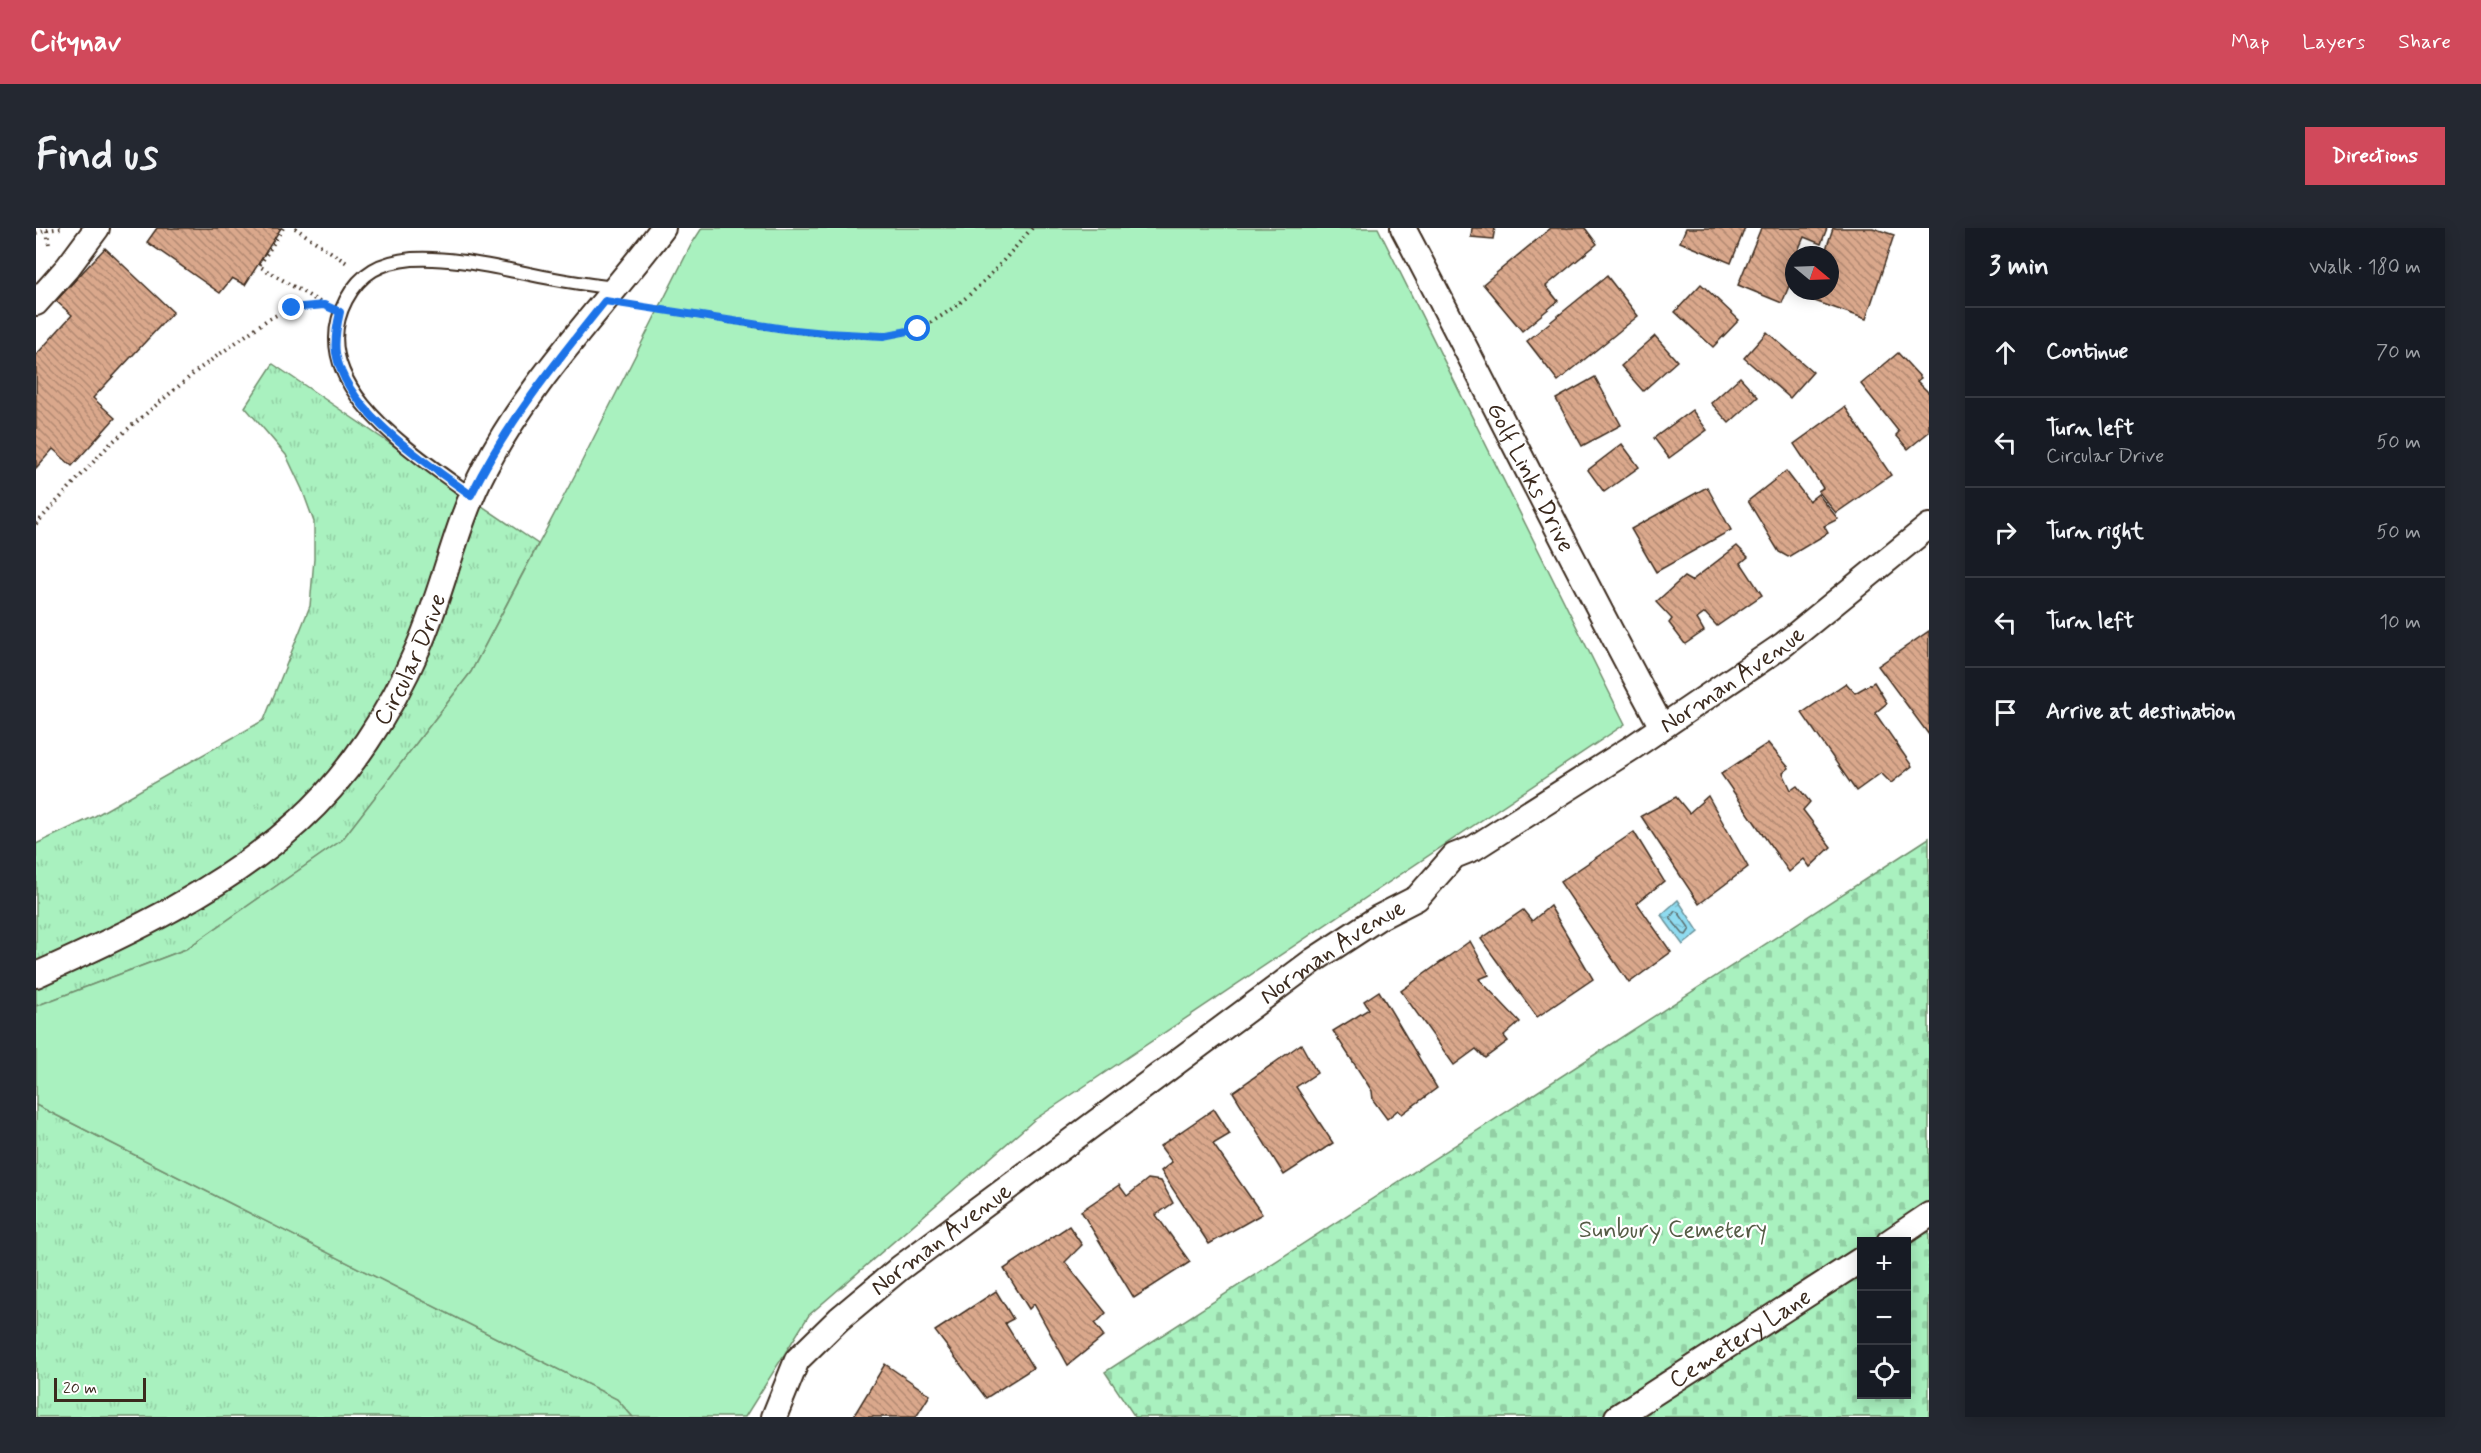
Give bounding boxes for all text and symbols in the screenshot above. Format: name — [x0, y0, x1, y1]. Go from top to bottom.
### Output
text: Citynav — [30, 24, 121, 61]
text: Map — [2231, 28, 2269, 56]
text: Layers — [2302, 28, 2365, 56]
text: Share — [2398, 28, 2451, 56]
button: Directions — [2305, 127, 2445, 185]
text: Find us — [36, 129, 158, 184]
north arrow — [1785, 246, 1839, 300]
text: 3 min — [1989, 250, 2049, 284]
text: Walk · 180 m — [2309, 254, 2421, 281]
route end — [278, 294, 304, 320]
route start — [904, 315, 930, 341]
icon: ahead — [1989, 336, 2022, 369]
text: Continue — [2046, 338, 2128, 366]
text: 70 m — [2376, 339, 2421, 366]
street label: Golf Links Drive — [1479, 397, 1581, 558]
text: Turn left — [2046, 415, 2134, 443]
icon: left — [1989, 426, 2022, 459]
text: 50 m — [2376, 429, 2421, 456]
text: Circular Drive — [2046, 443, 2164, 470]
icon: right — [1989, 516, 2022, 549]
text: Turn right — [2046, 518, 2144, 546]
text: 50 m — [2376, 519, 2421, 546]
street label: Circular Drive — [367, 590, 454, 732]
icon: left — [1989, 606, 2022, 639]
text: Turn left — [2046, 608, 2134, 636]
text: 10 m — [2379, 609, 2421, 636]
street label: Norman Avenue — [1654, 619, 1812, 741]
icon: arrive — [1989, 696, 2022, 729]
text: Arrive at destination — [2046, 698, 2236, 726]
street label: Norman Avenue — [1254, 892, 1411, 1012]
street label: Norman Avenue — [865, 1176, 1019, 1303]
park label: Sunbury Cemetery — [1579, 1215, 1767, 1246]
map controls — [1857, 1237, 1911, 1399]
button: + — [1857, 1237, 1911, 1291]
street label: Cemetery Lane — [1663, 1282, 1818, 1396]
button: − — [1857, 1291, 1911, 1345]
button: locate — [1857, 1345, 1911, 1399]
scale bar — [54, 1375, 146, 1402]
text: 20 m — [63, 1378, 97, 1399]

